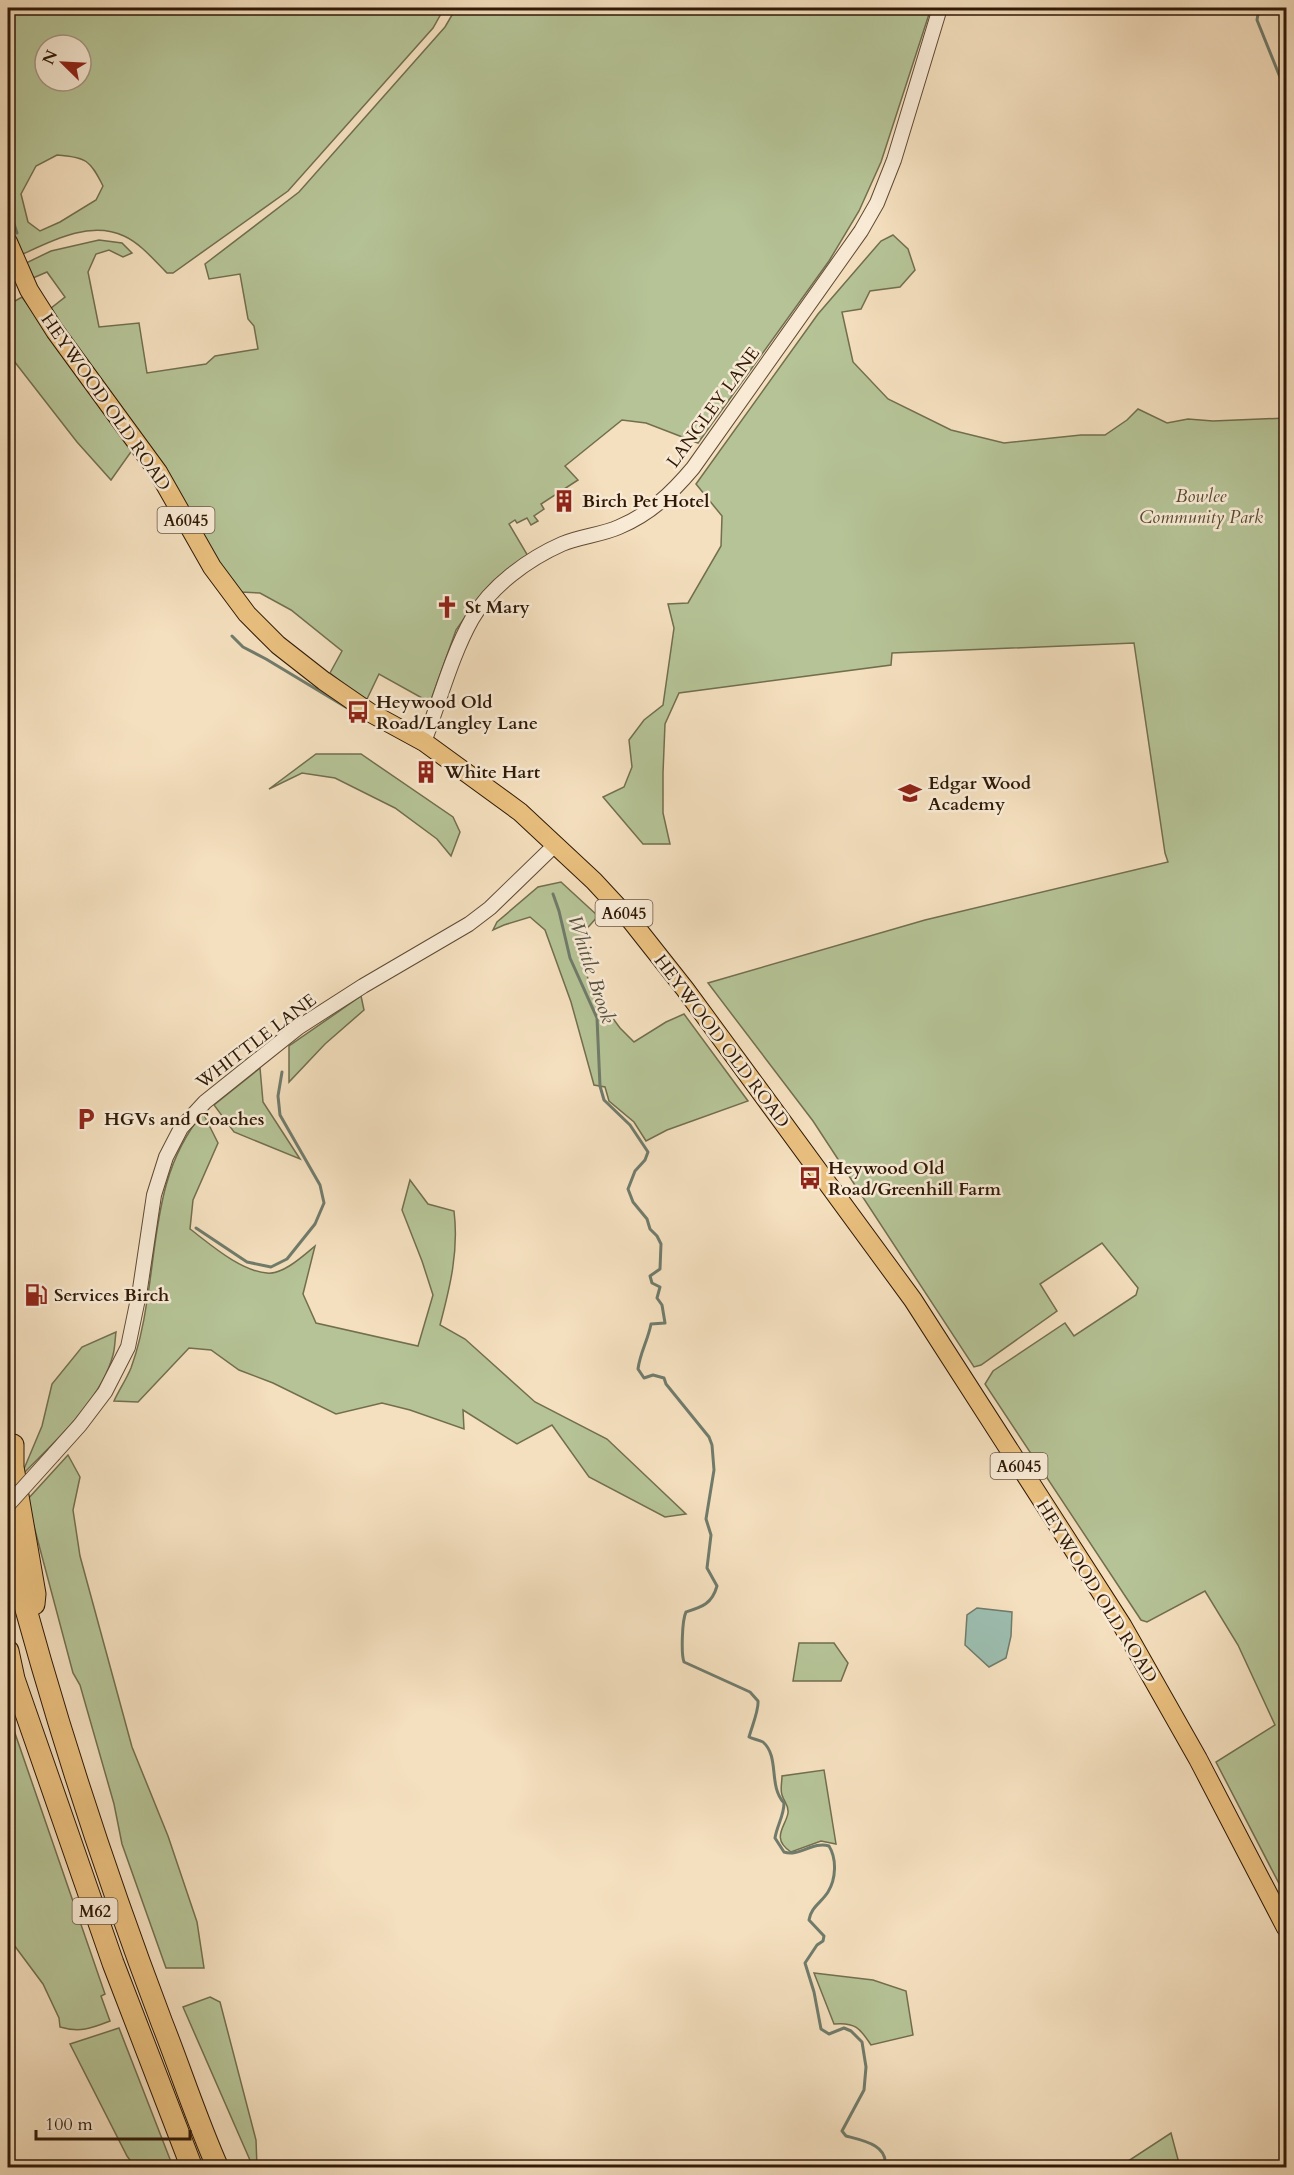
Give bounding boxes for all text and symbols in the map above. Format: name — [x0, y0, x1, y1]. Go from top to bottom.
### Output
north arrow — [33, 33, 93, 93]
text: N — [37, 46, 63, 68]
street label: HEYWOOD OLD ROAD — [35, 309, 176, 496]
street label: LANGLEY LANE — [661, 342, 766, 473]
park label: Bowlee Community Park — [1139, 484, 1263, 530]
building icon: Birch Pet Hotel — [551, 488, 577, 514]
place label: Birch Pet Hotel — [582, 489, 710, 514]
road number: A6045 — [158, 507, 214, 533]
church icon: St Mary — [434, 594, 460, 620]
place label: St Mary — [465, 595, 530, 620]
place label: Heywood Old Road/Langley Lane — [376, 690, 538, 736]
bus stop icon: Heywood Old Road/Langley Lane — [345, 699, 371, 725]
building icon: White Hart — [413, 759, 439, 785]
place label: White Hart — [443, 760, 541, 785]
place label: Edgar Wood Academy — [928, 771, 1032, 817]
school or university icon: Edgar Wood Academy — [897, 780, 923, 806]
road number: A6045 — [596, 900, 652, 926]
water label: Whittle Brook — [561, 911, 622, 1027]
street label: HEYWOOD OLD ROAD — [648, 949, 795, 1133]
street label: WHITTLE LANE — [190, 988, 322, 1095]
parking icon: HGVs and Coaches — [73, 1106, 99, 1132]
place label: HGVs and Coaches — [104, 1107, 264, 1132]
place label: Heywood Old Road/Greenhill Farm — [828, 1156, 1001, 1202]
bus stop icon: Heywood Old Road/Greenhill Farm — [797, 1165, 823, 1191]
fuel station icon: Services Birch — [23, 1282, 49, 1308]
place label: Services Birch — [54, 1283, 169, 1308]
road number: A6045 — [990, 1453, 1048, 1479]
street label: HEYWOOD OLD ROAD — [1030, 1495, 1163, 1688]
road number: M62 — [72, 1898, 118, 1924]
scale bar — [36, 2103, 190, 2141]
text: 100 m — [45, 2112, 93, 2137]

